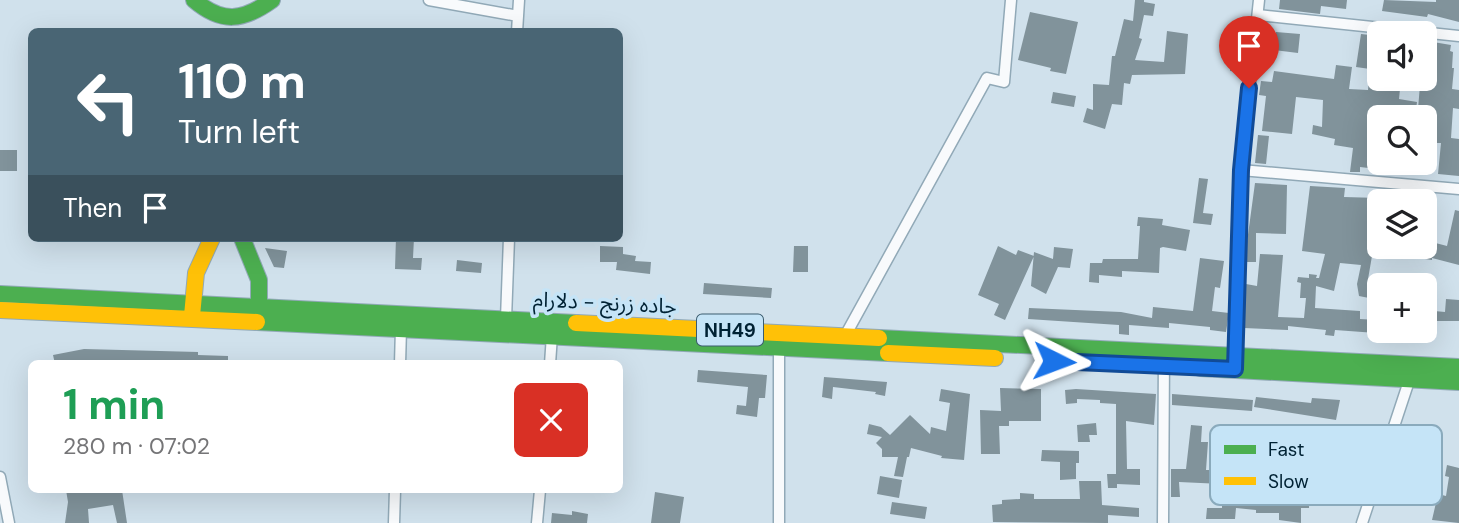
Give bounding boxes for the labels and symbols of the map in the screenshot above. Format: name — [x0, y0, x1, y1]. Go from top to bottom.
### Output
pin — [1219, 16, 1279, 88]
street label: جاده زرنج - دلارام — [532, 285, 678, 323]
road number: NH49 — [697, 314, 763, 346]
position arrow — [1017, 324, 1091, 398]
legend — [1210, 425, 1442, 505]
text: Fast — [1268, 437, 1304, 462]
text: Slow — [1268, 469, 1309, 494]

